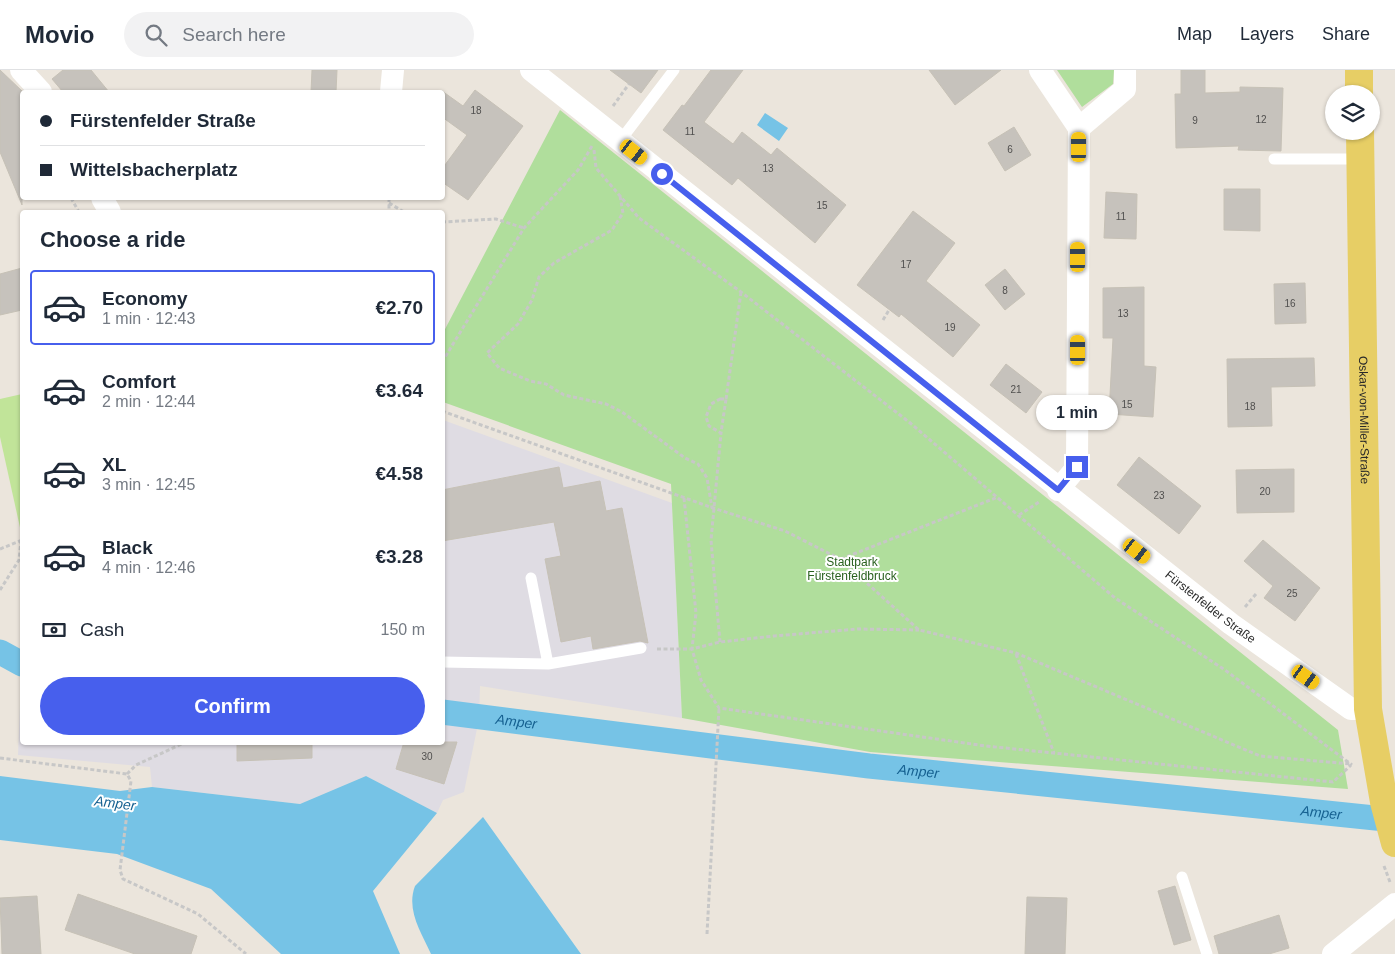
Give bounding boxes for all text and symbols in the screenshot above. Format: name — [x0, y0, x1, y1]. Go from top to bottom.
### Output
search box — [124, 12, 474, 57]
text: Movio — [25, 21, 94, 48]
icon: search — [142, 21, 170, 49]
text: Search here — [182, 24, 286, 45]
text: Map — [1177, 24, 1212, 44]
text: Layers — [1240, 24, 1294, 44]
text: Share — [1322, 24, 1370, 44]
map controls — [1325, 85, 1380, 140]
button: layers — [1325, 85, 1380, 140]
house number: 18 — [470, 105, 482, 116]
text: Fürstenfelder Straße — [70, 110, 256, 131]
house number: 12 — [1255, 114, 1267, 125]
house number: 9 — [1192, 115, 1198, 126]
house number: 11 — [685, 126, 696, 137]
car — [1071, 132, 1086, 162]
car — [617, 137, 650, 167]
house number: 6 — [1007, 144, 1013, 155]
text: Wittelsbacherplatz — [70, 159, 238, 180]
route start — [651, 163, 673, 185]
house number: 13 — [762, 163, 774, 174]
house number: 15 — [816, 200, 828, 211]
house number: 11 — [1116, 211, 1127, 222]
text: Choose a ride — [40, 227, 185, 252]
car — [1070, 242, 1085, 272]
house number: 17 — [900, 259, 912, 270]
icon: car — [42, 285, 87, 330]
house number: 8 — [1002, 285, 1008, 296]
text: Economy — [102, 288, 188, 309]
text: €2.70 — [375, 297, 423, 318]
house number: 16 — [1284, 298, 1296, 309]
house number: 13 — [1117, 308, 1129, 319]
text: 1 min · 12:43 — [102, 310, 195, 327]
house number: 19 — [944, 322, 956, 333]
car — [1070, 335, 1085, 365]
street label: Oskar-von-Miller-Straße — [1356, 356, 1372, 484]
icon: car — [42, 368, 87, 413]
text: Comfort — [102, 371, 176, 392]
text: €3.64 — [375, 380, 423, 401]
house number: 21 — [1010, 384, 1022, 395]
text: 2 min · 12:44 — [102, 393, 195, 410]
callout: 1 min — [1036, 394, 1118, 430]
house number: 15 — [1121, 399, 1133, 410]
house number: 18 — [1244, 401, 1256, 412]
text: 1 min — [1056, 404, 1098, 421]
icon: car — [42, 451, 87, 496]
text: XL — [102, 454, 126, 475]
route end — [1066, 456, 1088, 478]
text: €4.58 — [375, 463, 423, 484]
text: 3 min · 12:45 — [102, 476, 195, 493]
house number: 20 — [1259, 486, 1271, 497]
house number: 23 — [1153, 490, 1165, 501]
icon: car — [42, 534, 87, 579]
car — [1120, 536, 1153, 566]
text: Black — [102, 537, 153, 558]
text: €3.28 — [375, 546, 423, 567]
park label: Stadtpark Fürstenfeldbruck — [807, 555, 898, 583]
text: 4 min · 12:46 — [102, 559, 195, 576]
street label: Fürstenfelder Straße — [1162, 568, 1258, 646]
house number: 25 — [1286, 588, 1298, 599]
icon: cash — [40, 616, 68, 644]
text: Cash — [80, 619, 124, 640]
text: 150 m — [381, 621, 425, 638]
car — [1289, 662, 1322, 692]
button: Confirm — [40, 677, 425, 735]
water label: Amper — [494, 711, 539, 732]
house number: 30 — [421, 751, 433, 762]
water label: Amper — [896, 761, 941, 781]
water label: Amper — [93, 792, 138, 814]
water label: Amper — [1299, 802, 1344, 823]

